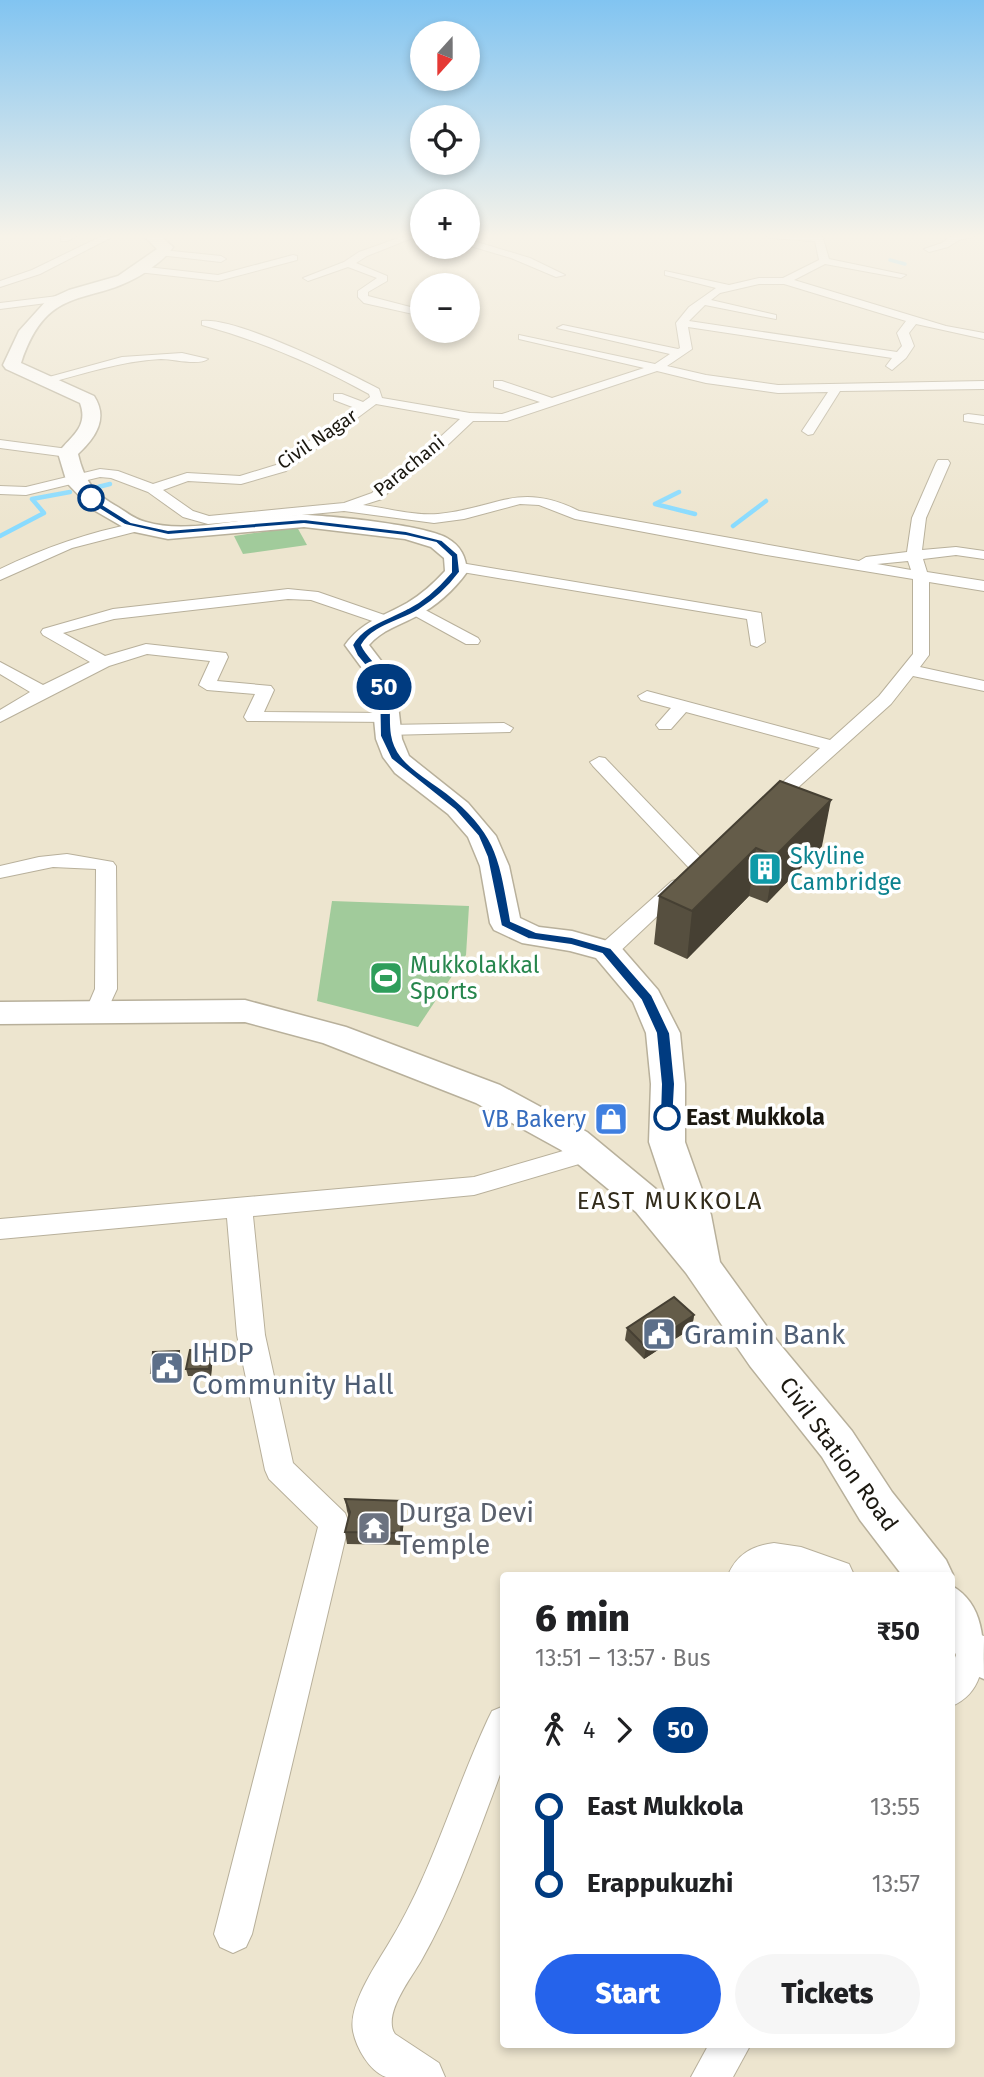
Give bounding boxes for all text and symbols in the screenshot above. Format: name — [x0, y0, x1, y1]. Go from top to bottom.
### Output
north arrow — [410, 21, 480, 91]
map controls — [410, 21, 480, 343]
button: locate — [410, 105, 480, 175]
button: + — [410, 189, 480, 259]
button: − — [410, 273, 480, 343]
street label: Civil Nagar — [273, 403, 362, 474]
street label: Parachani — [369, 431, 449, 501]
unlabelled marker — [78, 485, 104, 511]
line badge: 50 — [352, 664, 416, 710]
text: 50 — [371, 673, 397, 701]
place label: Skyline Cambridge — [790, 842, 902, 896]
building icon: Skyline Cambridge — [746, 850, 784, 888]
place label: Mukkolakkal Sports — [410, 951, 540, 1005]
sports icon: Mukkolakkal Sports — [367, 959, 405, 997]
shop icon: VB Bakery — [592, 1100, 630, 1138]
place label: East Mukkola — [686, 1103, 825, 1131]
marker: East Mukkola — [654, 1104, 680, 1130]
place label: VB Bakery — [482, 1105, 587, 1133]
district label: EAST MUKKOLA — [577, 1187, 763, 1215]
public building icon: Gramin Bank — [640, 1315, 678, 1353]
place label: Gramin Bank — [684, 1318, 846, 1351]
place label: IHDP Community Hall — [192, 1336, 394, 1401]
public building icon: IHDP Community Hall — [148, 1349, 186, 1387]
street label: Civil Station Road — [774, 1371, 904, 1537]
place label: Durga Devi Temple — [398, 1496, 534, 1561]
temple icon: Durga Devi Temple — [355, 1509, 393, 1547]
text: 6 min — [535, 1595, 630, 1641]
text: ₹50 — [877, 1616, 920, 1647]
text: 13:51 – 13:57 · Bus — [535, 1644, 711, 1672]
icon: walk — [535, 1711, 573, 1749]
icon: forward — [605, 1711, 643, 1749]
text: 4 — [583, 1716, 595, 1744]
text: 50 — [667, 1716, 694, 1744]
text: East Mukkola — [587, 1791, 744, 1822]
text: 13:55 — [870, 1793, 920, 1821]
text: Erappukuzhi — [587, 1868, 733, 1899]
text: 13:57 — [872, 1870, 920, 1898]
button: Start — [535, 1954, 721, 2034]
button: Tickets — [735, 1954, 920, 2034]

